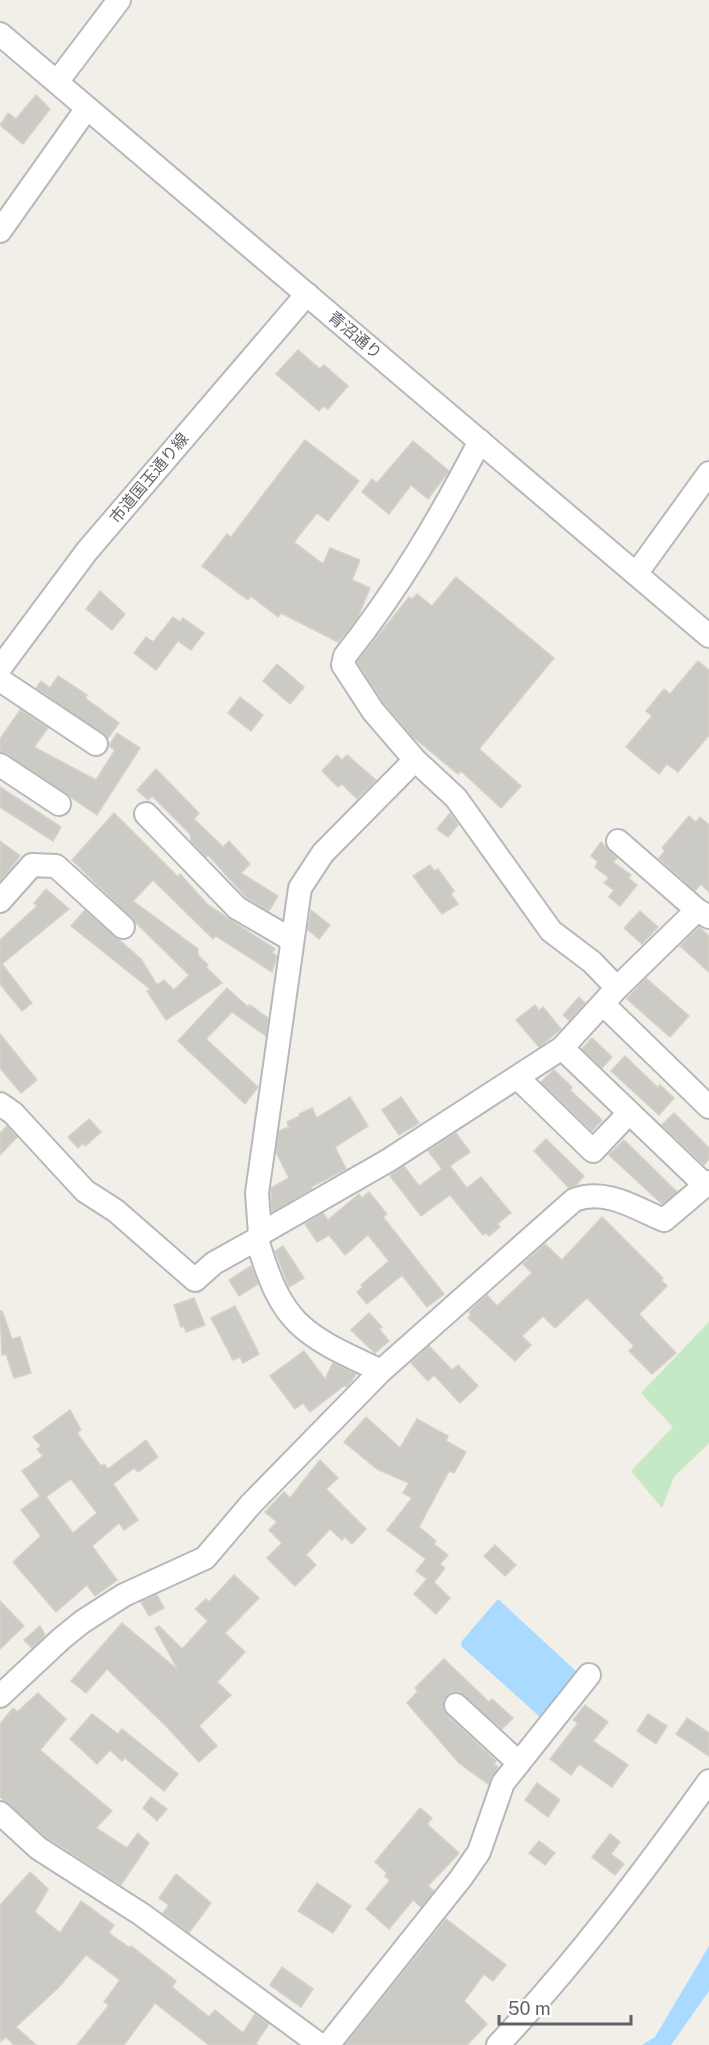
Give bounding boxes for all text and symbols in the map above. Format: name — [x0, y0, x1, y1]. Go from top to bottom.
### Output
street label: 青沼通り — [324, 307, 386, 363]
street label: 市道国玉通り線 — [106, 429, 192, 527]
scale bar — [499, 1988, 631, 2026]
text: 50 m — [508, 1998, 551, 2019]

